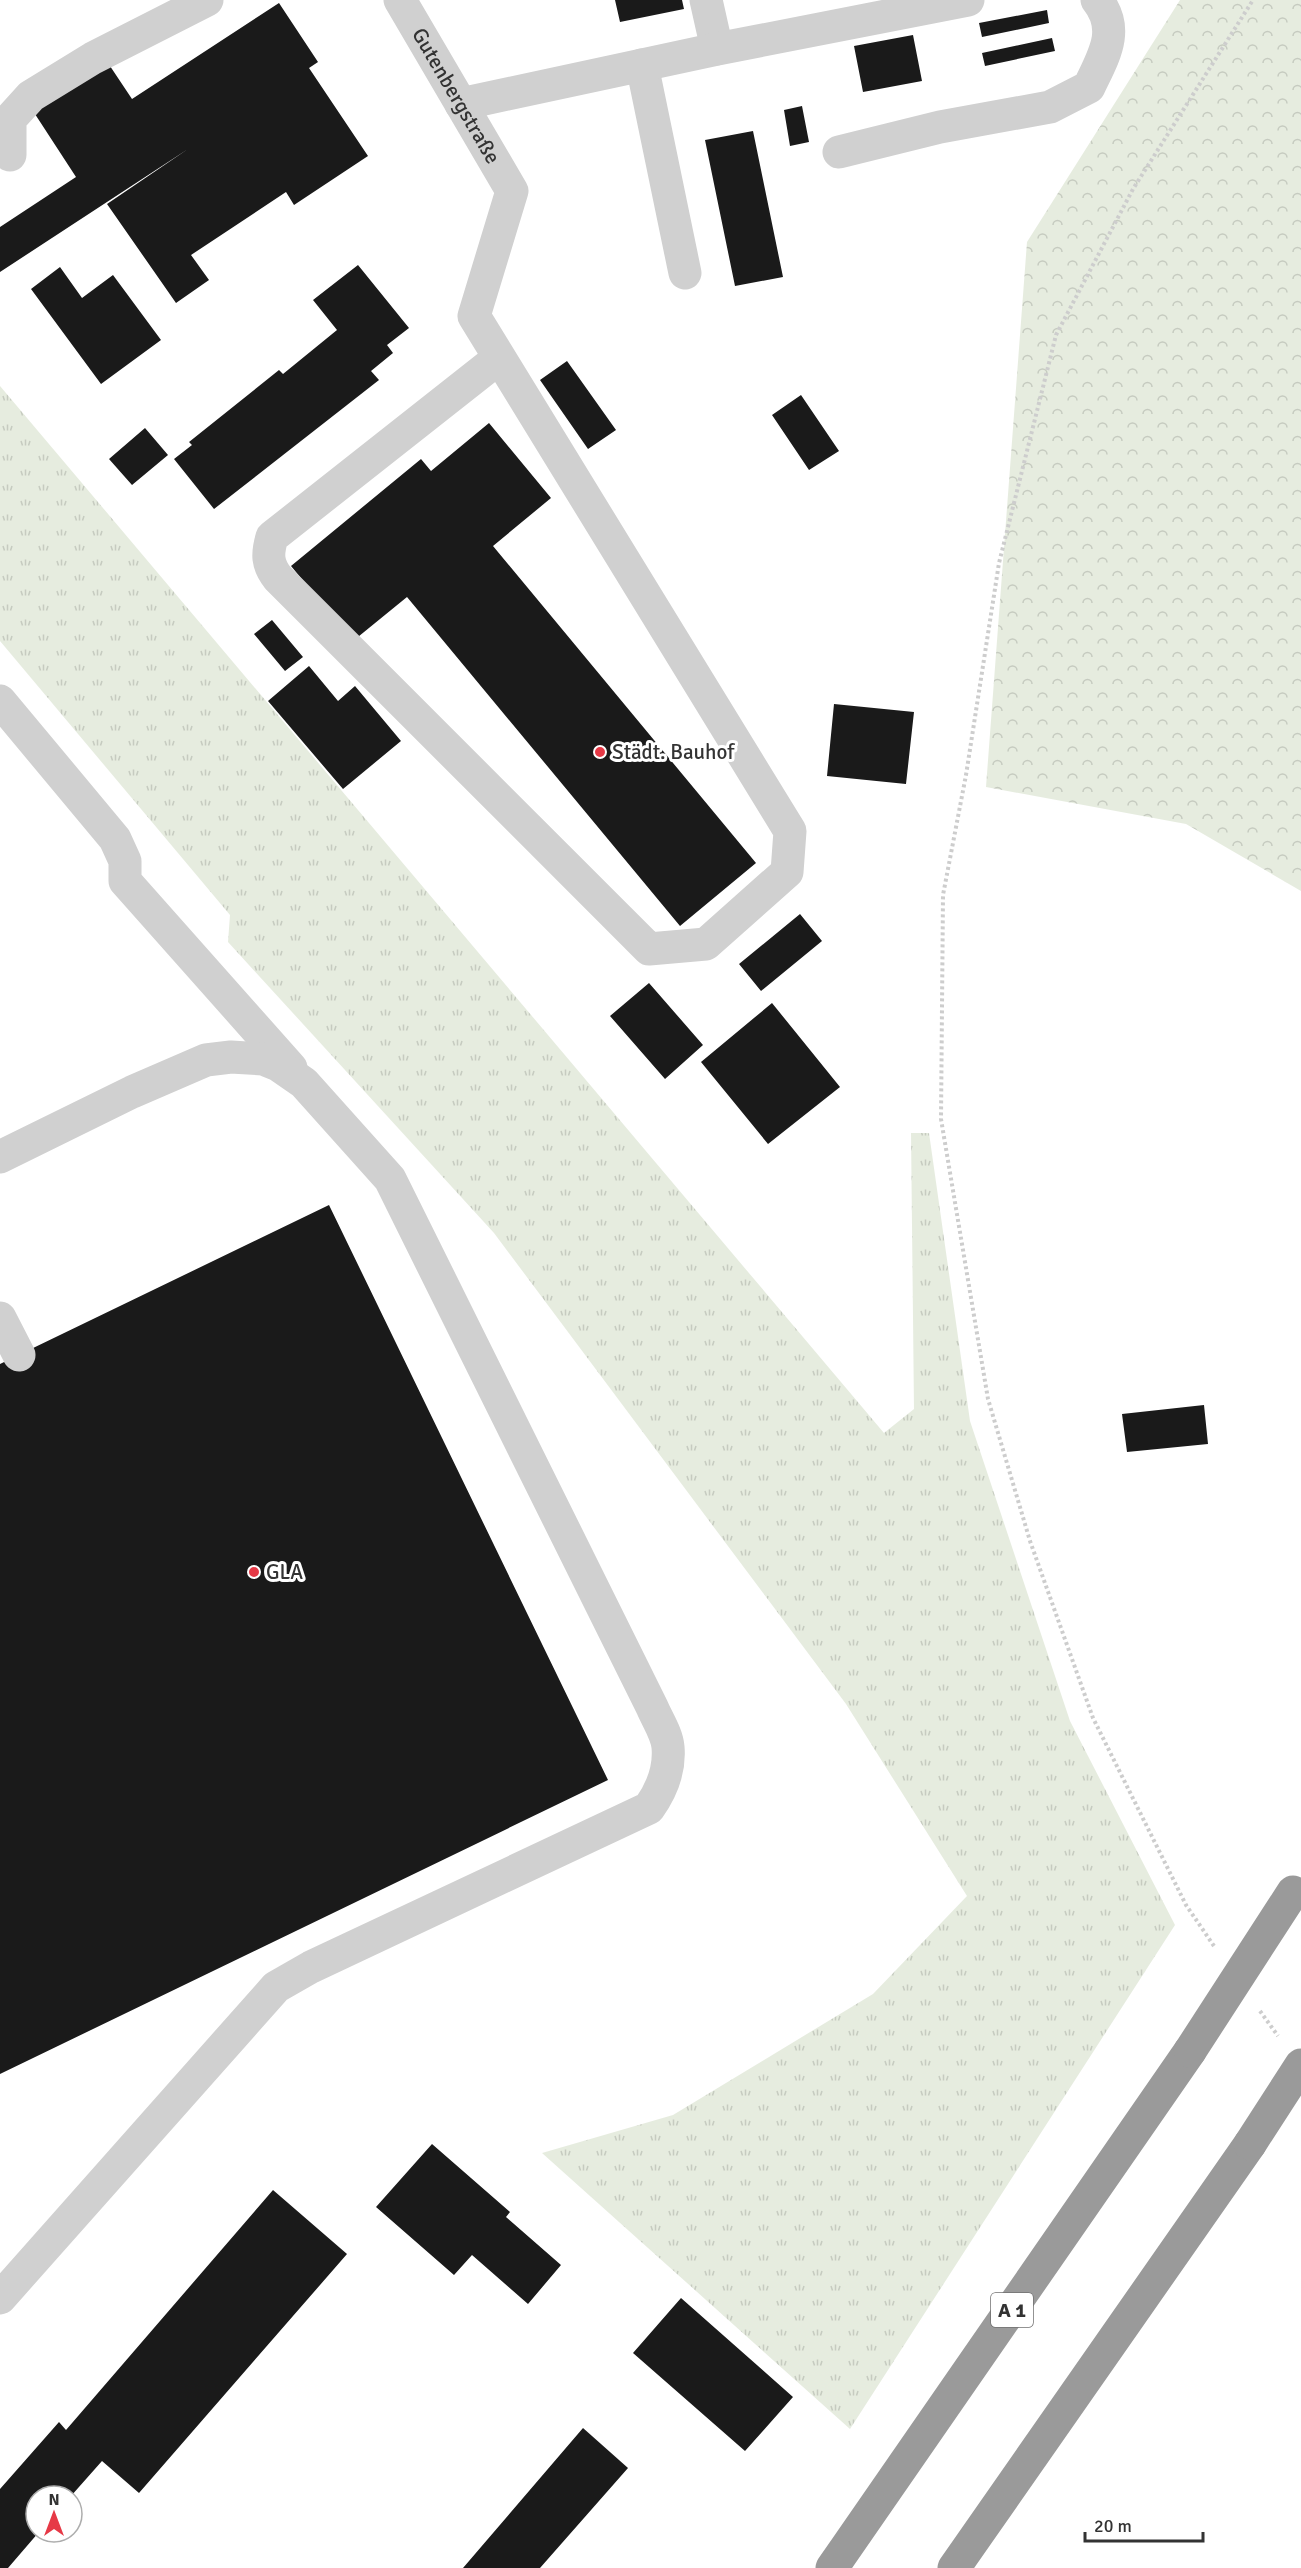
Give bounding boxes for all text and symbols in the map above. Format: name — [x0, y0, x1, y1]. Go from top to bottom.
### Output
street label: Gutenbergstraße — [406, 23, 506, 168]
place label: Städt. Bauhof — [612, 739, 735, 765]
marker: Städt. Bauhof — [593, 745, 607, 759]
place label: GLA — [266, 1559, 303, 1585]
marker: GLA — [247, 1565, 261, 1579]
road number: A 1 — [991, 2293, 1033, 2327]
north arrow — [24, 2484, 84, 2544]
text: N — [48, 2490, 60, 2510]
scale bar — [1085, 2505, 1204, 2543]
text: 20 m — [1094, 2515, 1132, 2537]

